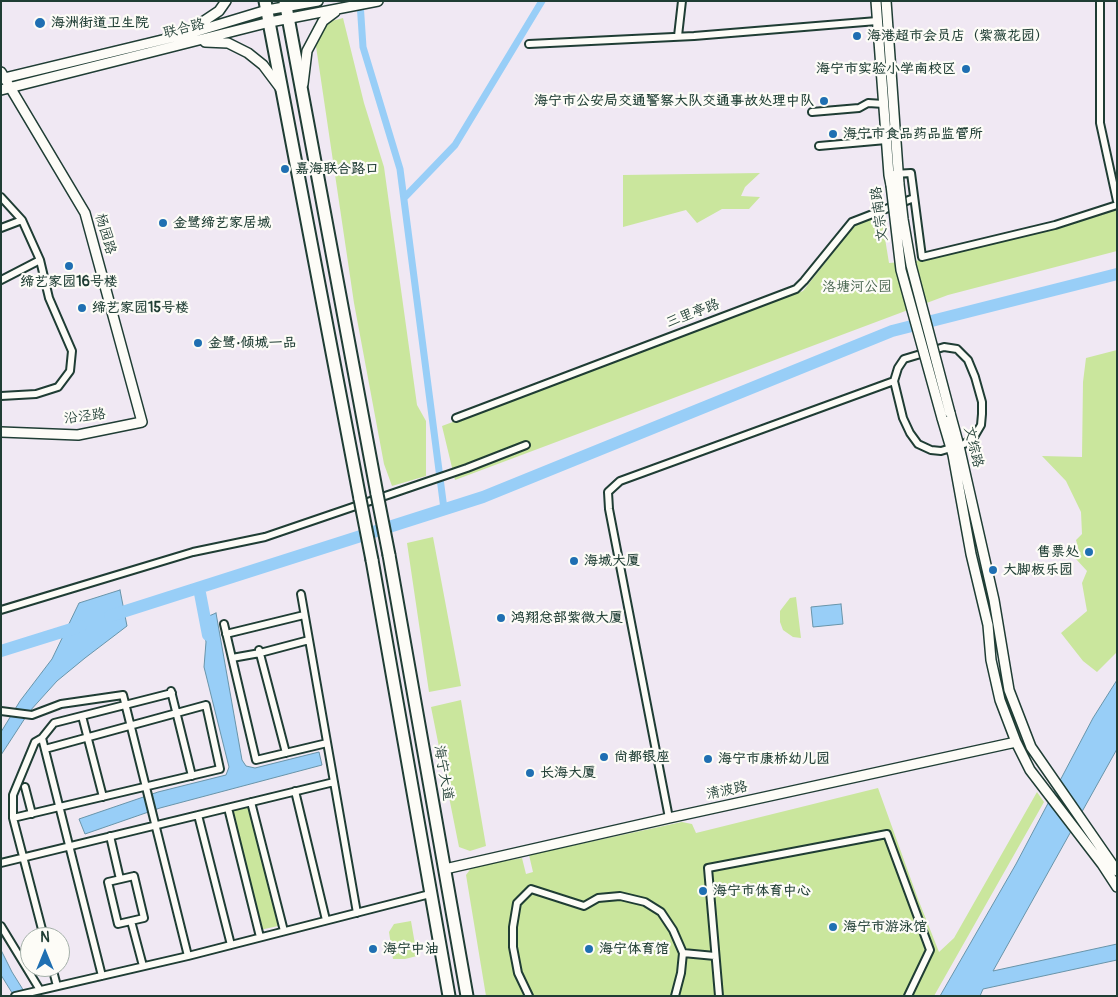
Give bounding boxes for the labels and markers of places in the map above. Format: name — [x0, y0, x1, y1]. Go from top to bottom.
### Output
place label: 海洲街道卫生院 — [51, 15, 149, 31]
marker: 海洲街道卫生院 — [33, 16, 47, 30]
place label: 海港超市会员店（紫薇花园） — [867, 28, 1049, 44]
marker: 海港超市会员店（紫薇花园） — [851, 30, 863, 42]
place label: 海宁市实验小学南校区 — [816, 61, 956, 77]
marker: 海宁市实验小学南校区 — [960, 63, 972, 75]
place label: 海宁市公安局交通警察大队交通事故处理中队 — [534, 93, 814, 109]
marker: 海宁市公安局交通警察大队交通事故处理中队 — [818, 95, 830, 107]
place label: 海宁市食品药品监管所 — [843, 126, 983, 142]
marker: 海宁市食品药品监管所 — [827, 128, 839, 140]
place label: 嘉海联合路口 — [295, 161, 379, 177]
marker: 嘉海联合路口 — [279, 163, 291, 175]
place label: 金鹭缔艺家居城 — [173, 215, 271, 231]
marker: 金鹭缔艺家居城 — [157, 217, 169, 229]
marker: 缔艺家园16号楼 — [63, 260, 75, 272]
place label: 缔艺家园16号楼 — [20, 274, 118, 290]
place label: 缔艺家园15号楼 — [92, 300, 189, 316]
marker: 缔艺家园15号楼 — [76, 302, 88, 314]
place label: 金鹭·倾城一品 — [208, 335, 297, 351]
marker: 金鹭·倾城一品 — [192, 337, 204, 349]
place label: 售票处 — [1037, 544, 1079, 560]
marker: 售票处 — [1083, 546, 1095, 558]
place label: 海城大厦 — [584, 553, 640, 569]
marker: 海城大厦 — [568, 555, 580, 567]
place label: 大脚板乐园 — [1003, 562, 1073, 578]
marker: 大脚板乐园 — [987, 564, 999, 576]
place label: 鸿翔总部紫微大厦 — [511, 610, 623, 626]
marker: 鸿翔总部紫微大厦 — [495, 612, 507, 624]
place label: 尚都银座 — [614, 749, 670, 765]
marker: 尚都银座 — [598, 751, 610, 763]
place label: 海宁市康桥幼儿园 — [718, 751, 830, 767]
marker: 海宁市康桥幼儿园 — [702, 753, 714, 765]
place label: 长海大厦 — [540, 765, 596, 781]
marker: 长海大厦 — [524, 767, 536, 779]
place label: 海宁市体育中心 — [713, 883, 811, 899]
marker: 海宁市体育中心 — [697, 885, 709, 897]
place label: 海宁市游泳馆 — [843, 919, 927, 935]
marker: 海宁市游泳馆 — [827, 921, 839, 933]
place label: 海宁中油 — [383, 941, 439, 957]
place label: 海宁体育馆 — [599, 941, 669, 957]
marker: 海宁中油 — [367, 943, 379, 955]
marker: 海宁体育馆 — [583, 943, 595, 955]

